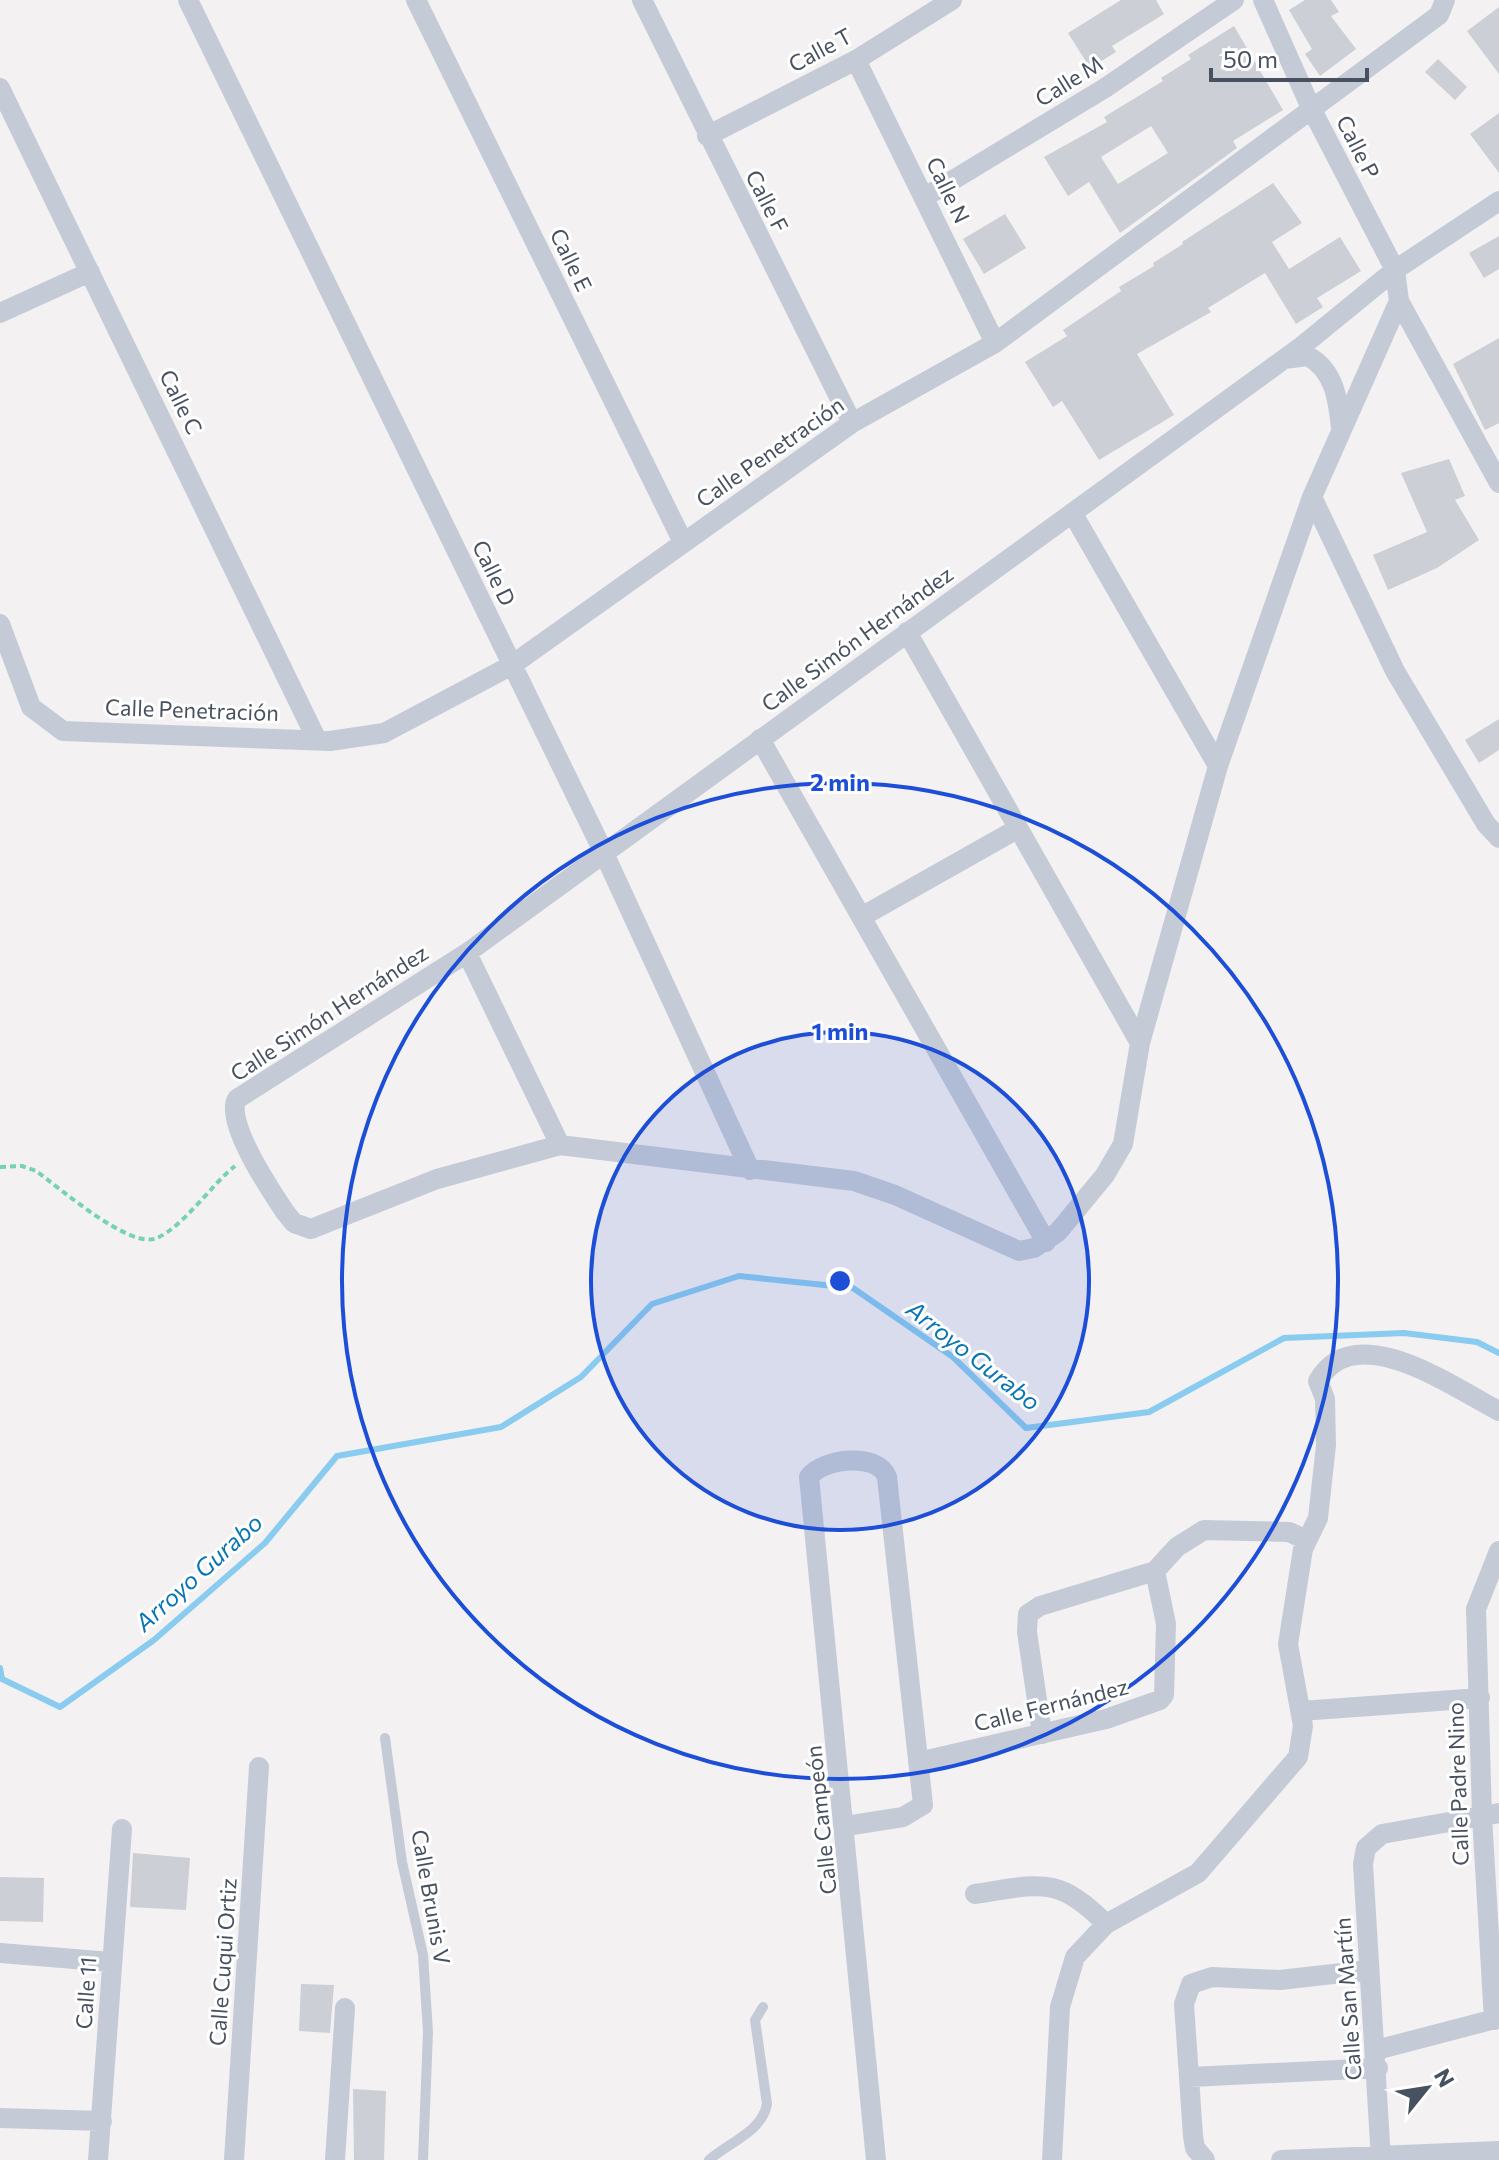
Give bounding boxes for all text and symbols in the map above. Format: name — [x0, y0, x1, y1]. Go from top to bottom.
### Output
street label: Calle T — [784, 22, 856, 77]
scale bar — [1211, 32, 1367, 82]
text: 50 m — [1223, 44, 1278, 73]
street label: Calle M — [1030, 49, 1108, 112]
street label: Calle P — [1331, 111, 1386, 183]
street label: Calle N — [921, 152, 976, 227]
street label: Calle F — [740, 165, 794, 236]
street label: Calle E — [545, 224, 598, 296]
street label: Calle C — [154, 365, 209, 439]
street label: Calle Penetración — [691, 391, 849, 513]
street label: Calle D — [467, 536, 522, 610]
street label: Calle Simón Hernández — [756, 560, 958, 717]
street label: Calle Penetración — [105, 693, 279, 726]
text: 2 min — [810, 767, 870, 796]
street label: Calle Simón Hernández — [225, 939, 433, 1087]
text: 1 min — [812, 1016, 868, 1045]
centre of rings — [826, 1267, 854, 1295]
water label: Arroyo Gurabo — [901, 1293, 1046, 1416]
water label: Arroyo Gurabo — [128, 1507, 268, 1637]
street label: Calle Fernández — [971, 1672, 1131, 1737]
street label: Calle Padre Nino — [1441, 1702, 1474, 1866]
street label: Calle Campeón — [799, 1744, 842, 1896]
street label: Calle Brunis V — [406, 1827, 457, 1966]
street label: Calle Cuqui Ortiz — [203, 1877, 242, 2047]
street label: Calle San Martín — [1328, 1917, 1367, 2081]
street label: Calle 11 — [70, 1956, 101, 2030]
north arrow — [1387, 2048, 1467, 2128]
text: N — [1429, 2064, 1461, 2092]

